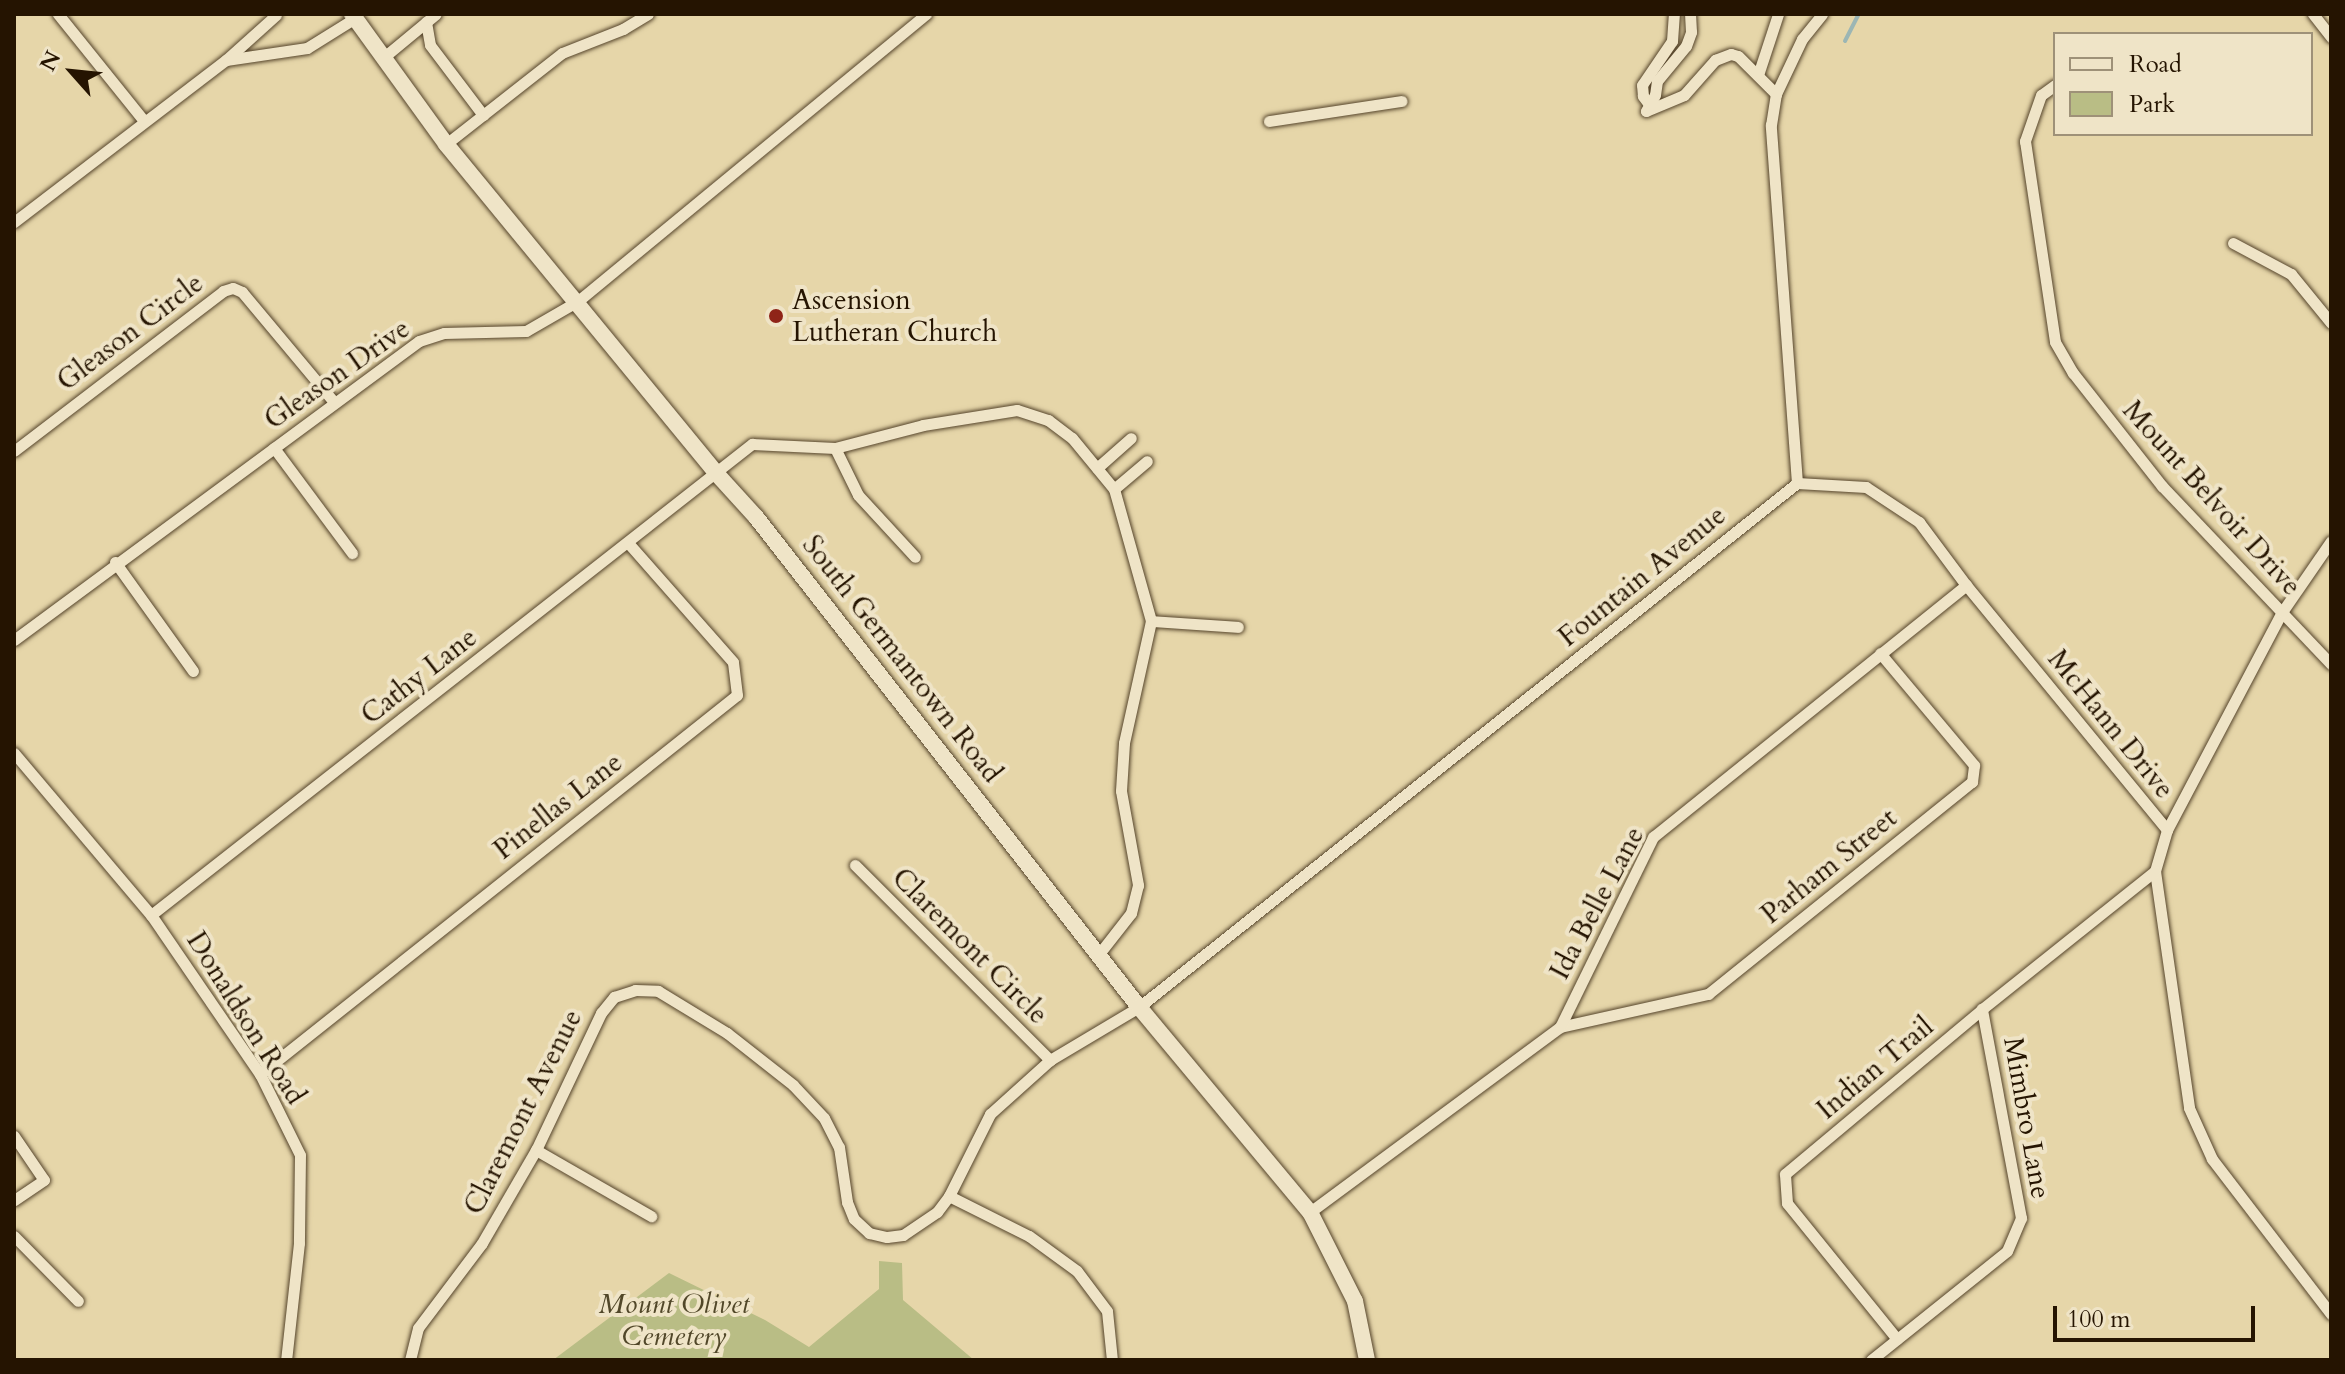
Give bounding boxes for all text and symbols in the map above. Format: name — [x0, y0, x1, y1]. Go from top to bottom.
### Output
north arrow — [32, 32, 112, 112]
legend — [2053, 32, 2313, 136]
text: N — [33, 46, 68, 76]
text: Road — [2129, 48, 2182, 81]
text: Park — [2129, 88, 2175, 121]
street label: Gleason Circle — [50, 266, 210, 398]
place label: Ascension Lutheran Church — [792, 283, 997, 349]
marker: Ascension Lutheran Church — [767, 307, 785, 325]
street label: Gleason Drive — [258, 312, 416, 436]
street label: Mount Belvoir Drive — [2116, 394, 2308, 602]
street label: Fountain Avenue — [1552, 498, 1732, 654]
street label: South Germantown Road — [795, 529, 1009, 789]
street label: Cathy Lane — [354, 620, 484, 732]
street label: McHann Drive — [2041, 643, 2181, 805]
street label: Pinellas Lane — [487, 745, 629, 867]
street label: Parham Street — [1754, 801, 1904, 931]
street label: Ida Belle Lane — [1543, 821, 1651, 985]
street label: Claremont Circle — [885, 861, 1055, 1031]
street label: Donaldson Road — [179, 925, 313, 1111]
street label: Claremont Avenue — [457, 1004, 589, 1220]
street label: Indian Trail — [1810, 1010, 1940, 1126]
street label: Mimbro Lane — [1996, 1035, 2058, 1201]
park label: Mount Olivet Cemetery — [598, 1287, 750, 1353]
scale bar — [2057, 1290, 2259, 1340]
text: 100 m — [2067, 1303, 2131, 1336]

